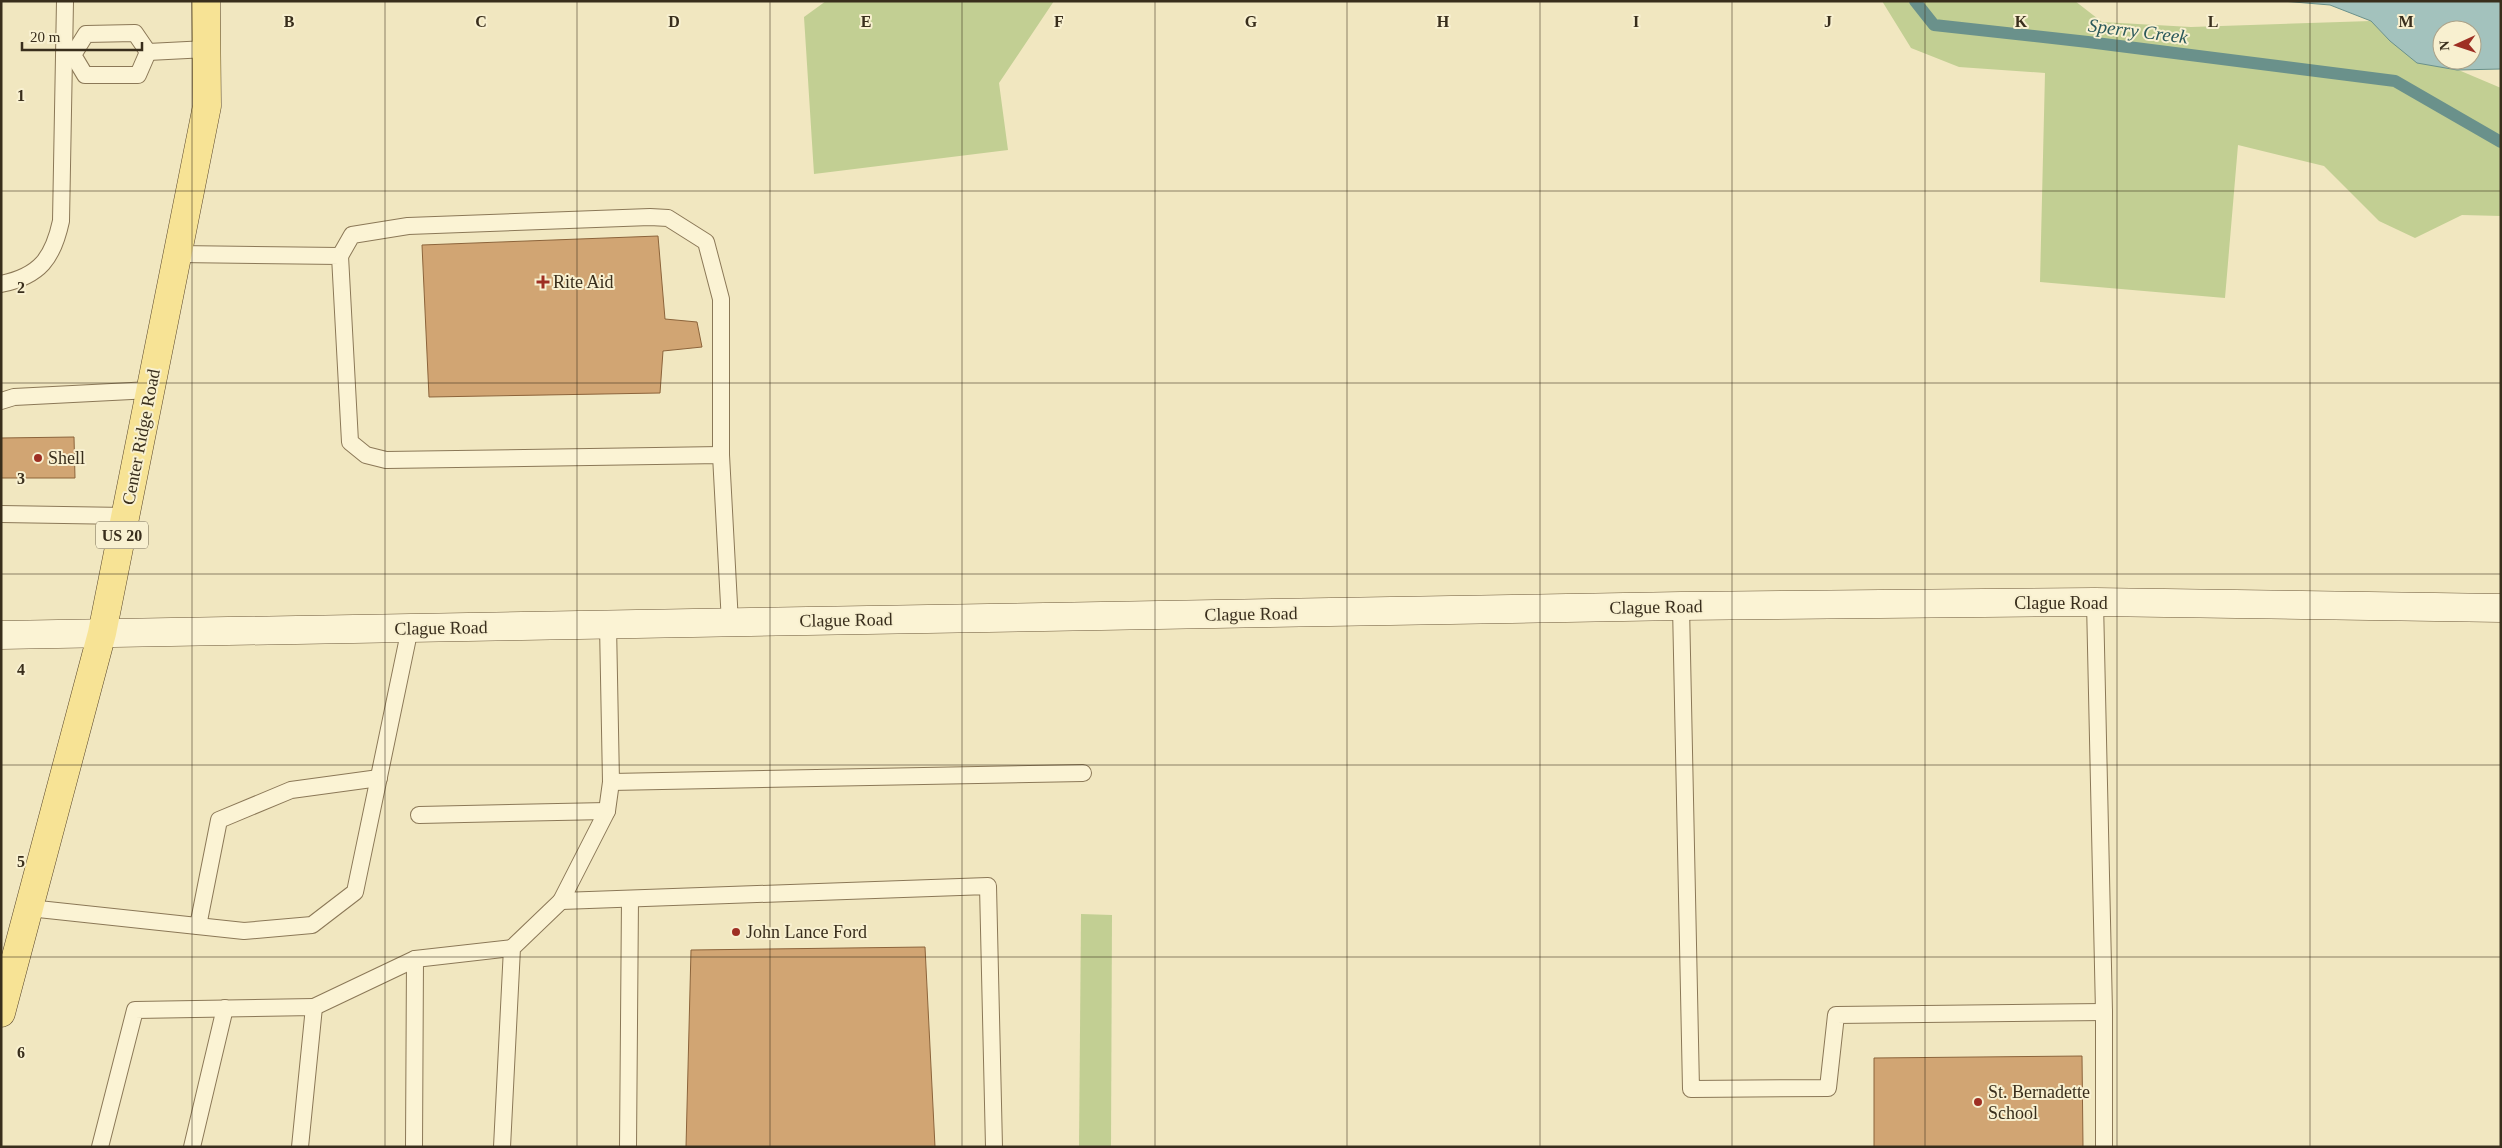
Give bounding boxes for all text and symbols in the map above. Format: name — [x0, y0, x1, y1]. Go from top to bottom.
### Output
text: B — [284, 13, 295, 30]
text: C — [475, 13, 487, 30]
text: D — [668, 13, 680, 30]
text: E — [861, 13, 871, 30]
text: F — [1054, 13, 1064, 30]
text: G — [1245, 13, 1258, 30]
text: H — [1437, 13, 1450, 30]
text: I — [1633, 13, 1639, 30]
text: J — [1824, 13, 1832, 30]
text: K — [2015, 13, 2028, 30]
text: L — [2208, 13, 2218, 30]
text: M — [2398, 13, 2414, 30]
water label: Sperry Creek — [2087, 14, 2189, 48]
scale bar — [22, 20, 142, 52]
north arrow — [2432, 20, 2482, 70]
text: 20 m — [30, 29, 61, 45]
text: N — [2437, 40, 2452, 51]
text: 1 — [17, 87, 25, 104]
place label: Rite Aid — [553, 272, 614, 292]
marker: Rite Aid — [537, 276, 549, 288]
text: 2 — [17, 279, 25, 296]
street label: Center Ridge Road — [118, 367, 164, 507]
place label: Shell — [48, 448, 85, 468]
marker: Shell — [32, 452, 44, 464]
text: 3 — [17, 470, 25, 487]
road number: US 20 — [96, 522, 148, 548]
street label: Clague Road — [2014, 593, 2108, 613]
street label: Clague Road — [1609, 596, 1703, 618]
street label: Clague Road — [1204, 603, 1298, 625]
street label: Clague Road — [799, 609, 893, 631]
street label: Clague Road — [394, 617, 488, 639]
text: 4 — [17, 661, 25, 678]
text: 5 — [17, 853, 25, 870]
place label: John Lance Ford — [746, 922, 867, 942]
marker: John Lance Ford — [730, 926, 742, 938]
text: 6 — [17, 1044, 25, 1061]
place label: St. Bernadette School — [1988, 1082, 2090, 1123]
marker: St. Bernadette School — [1972, 1096, 1984, 1108]

